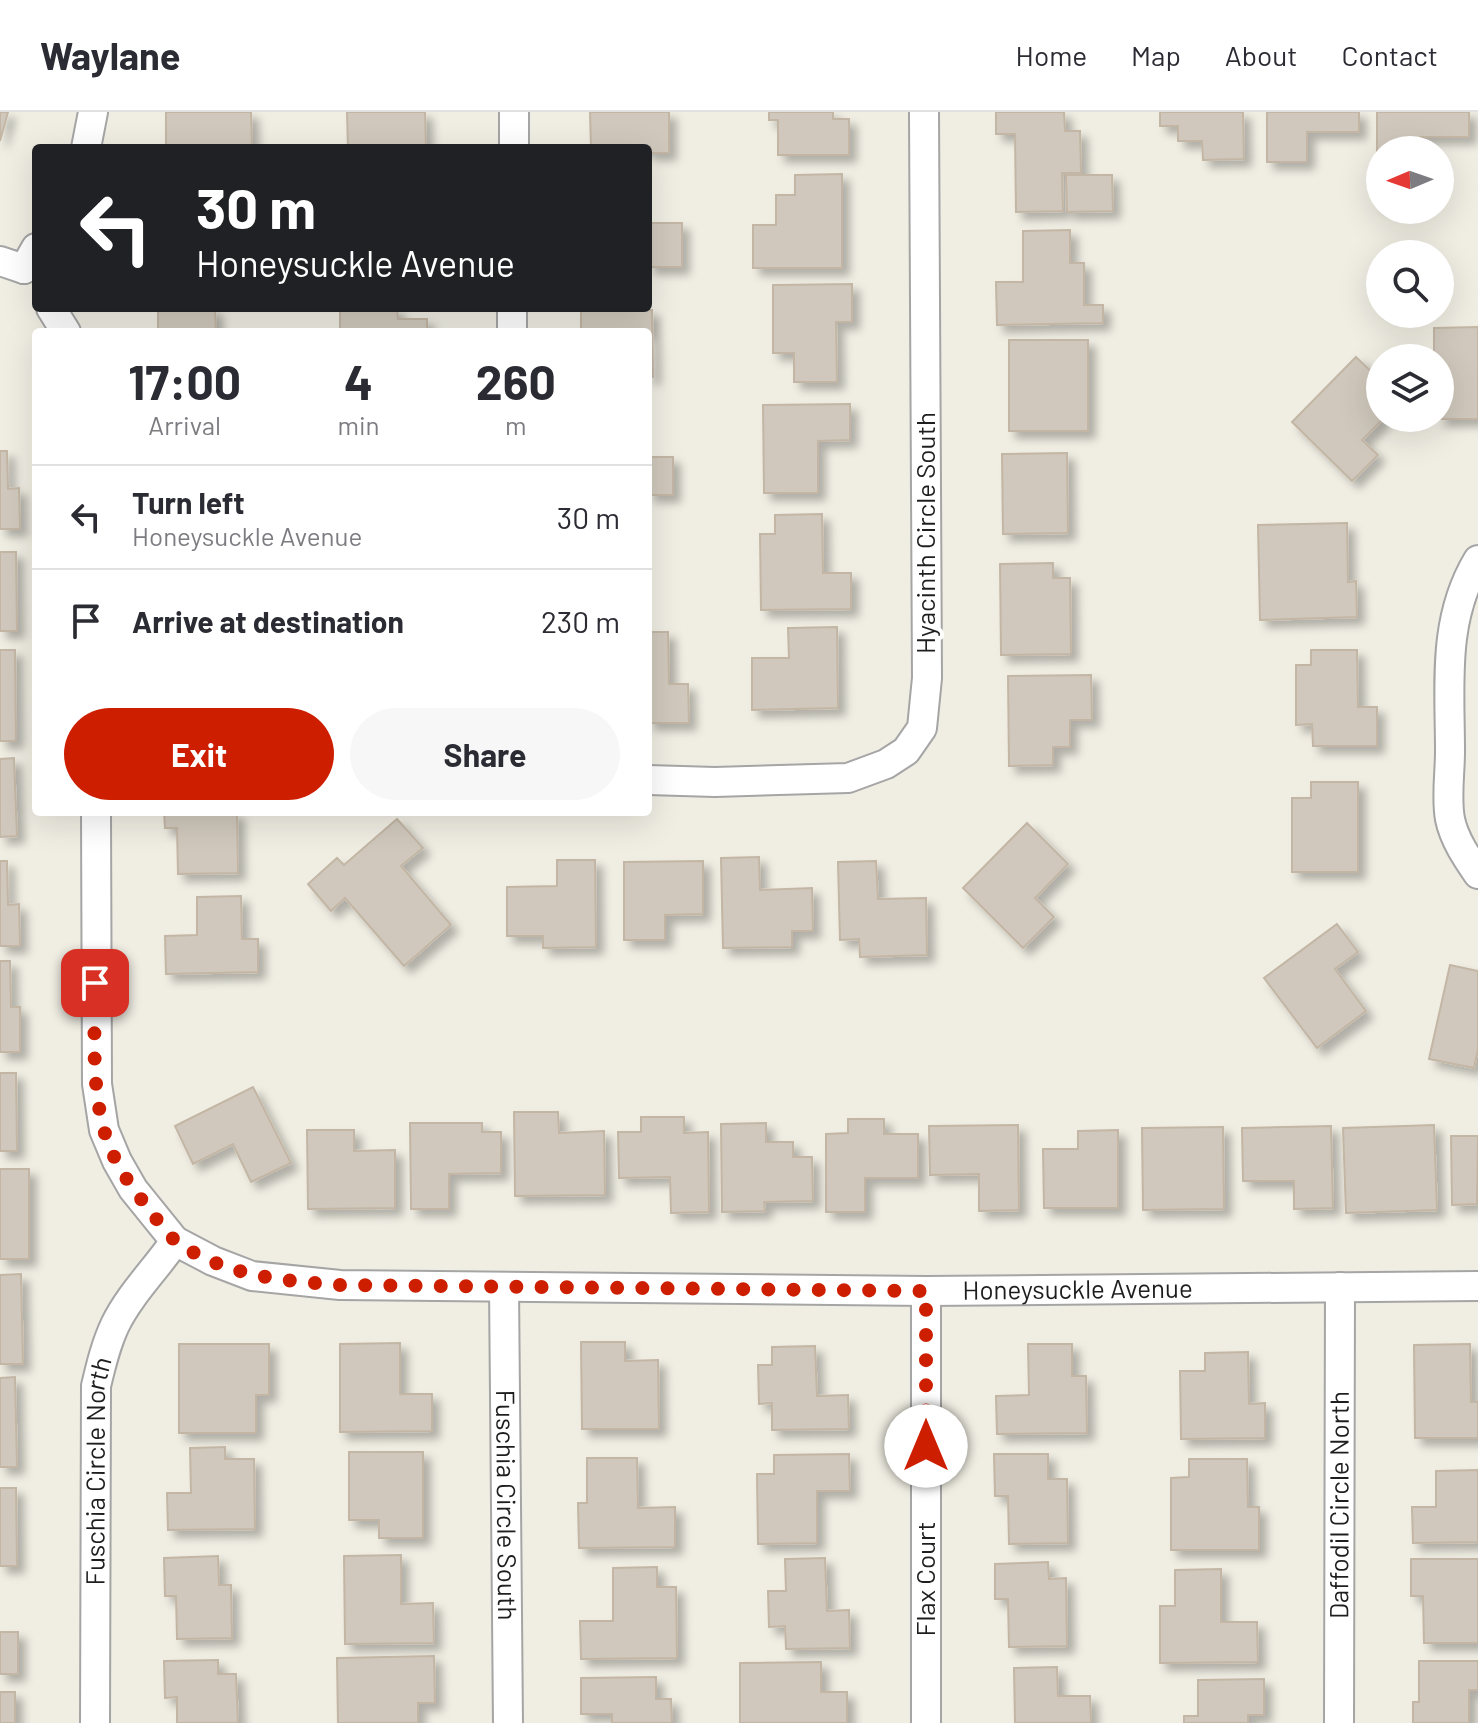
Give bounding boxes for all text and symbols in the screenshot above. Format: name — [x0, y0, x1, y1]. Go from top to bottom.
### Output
text: Waylane — [40, 32, 181, 78]
text: Home — [1016, 38, 1087, 72]
text: Map — [1131, 38, 1181, 72]
text: About — [1225, 38, 1297, 72]
text: Contact — [1341, 38, 1438, 72]
north arrow — [1366, 136, 1454, 224]
map controls — [1366, 136, 1454, 432]
text: 30 m — [196, 173, 316, 240]
icon: left — [64, 176, 168, 280]
button: search — [1366, 240, 1454, 328]
text: Honeysuckle Avenue — [196, 241, 515, 284]
button: layers — [1366, 344, 1454, 432]
text: 17:00 — [128, 352, 241, 410]
text: 4 — [344, 352, 373, 410]
text: 260 — [476, 352, 556, 410]
text: Arrival — [148, 409, 221, 440]
text: min — [337, 409, 380, 440]
text: m — [505, 409, 527, 440]
street label: Hyacinth Circle South — [909, 412, 940, 654]
text: Turn left — [132, 484, 245, 520]
icon: left — [64, 495, 108, 539]
text: 30 m — [557, 499, 620, 535]
text: Honeysuckle Avenue — [132, 520, 362, 551]
icon: arrive — [64, 599, 108, 643]
text: Arrive at destination — [132, 603, 404, 639]
text: 230 m — [541, 603, 620, 639]
button: Exit — [64, 708, 334, 800]
button: Share — [350, 708, 620, 800]
pin — [61, 949, 129, 1017]
icon: arrive — [73, 961, 117, 1005]
street label: Honeysuckle Avenue — [962, 1272, 1193, 1305]
street label: Fuschia Circle North — [78, 1353, 117, 1586]
street label: Fuschia Circle South — [491, 1390, 524, 1620]
street label: Daffodil Circle North — [1322, 1391, 1354, 1619]
position arrow — [884, 1404, 968, 1488]
street label: Flax Court — [909, 1522, 940, 1636]

